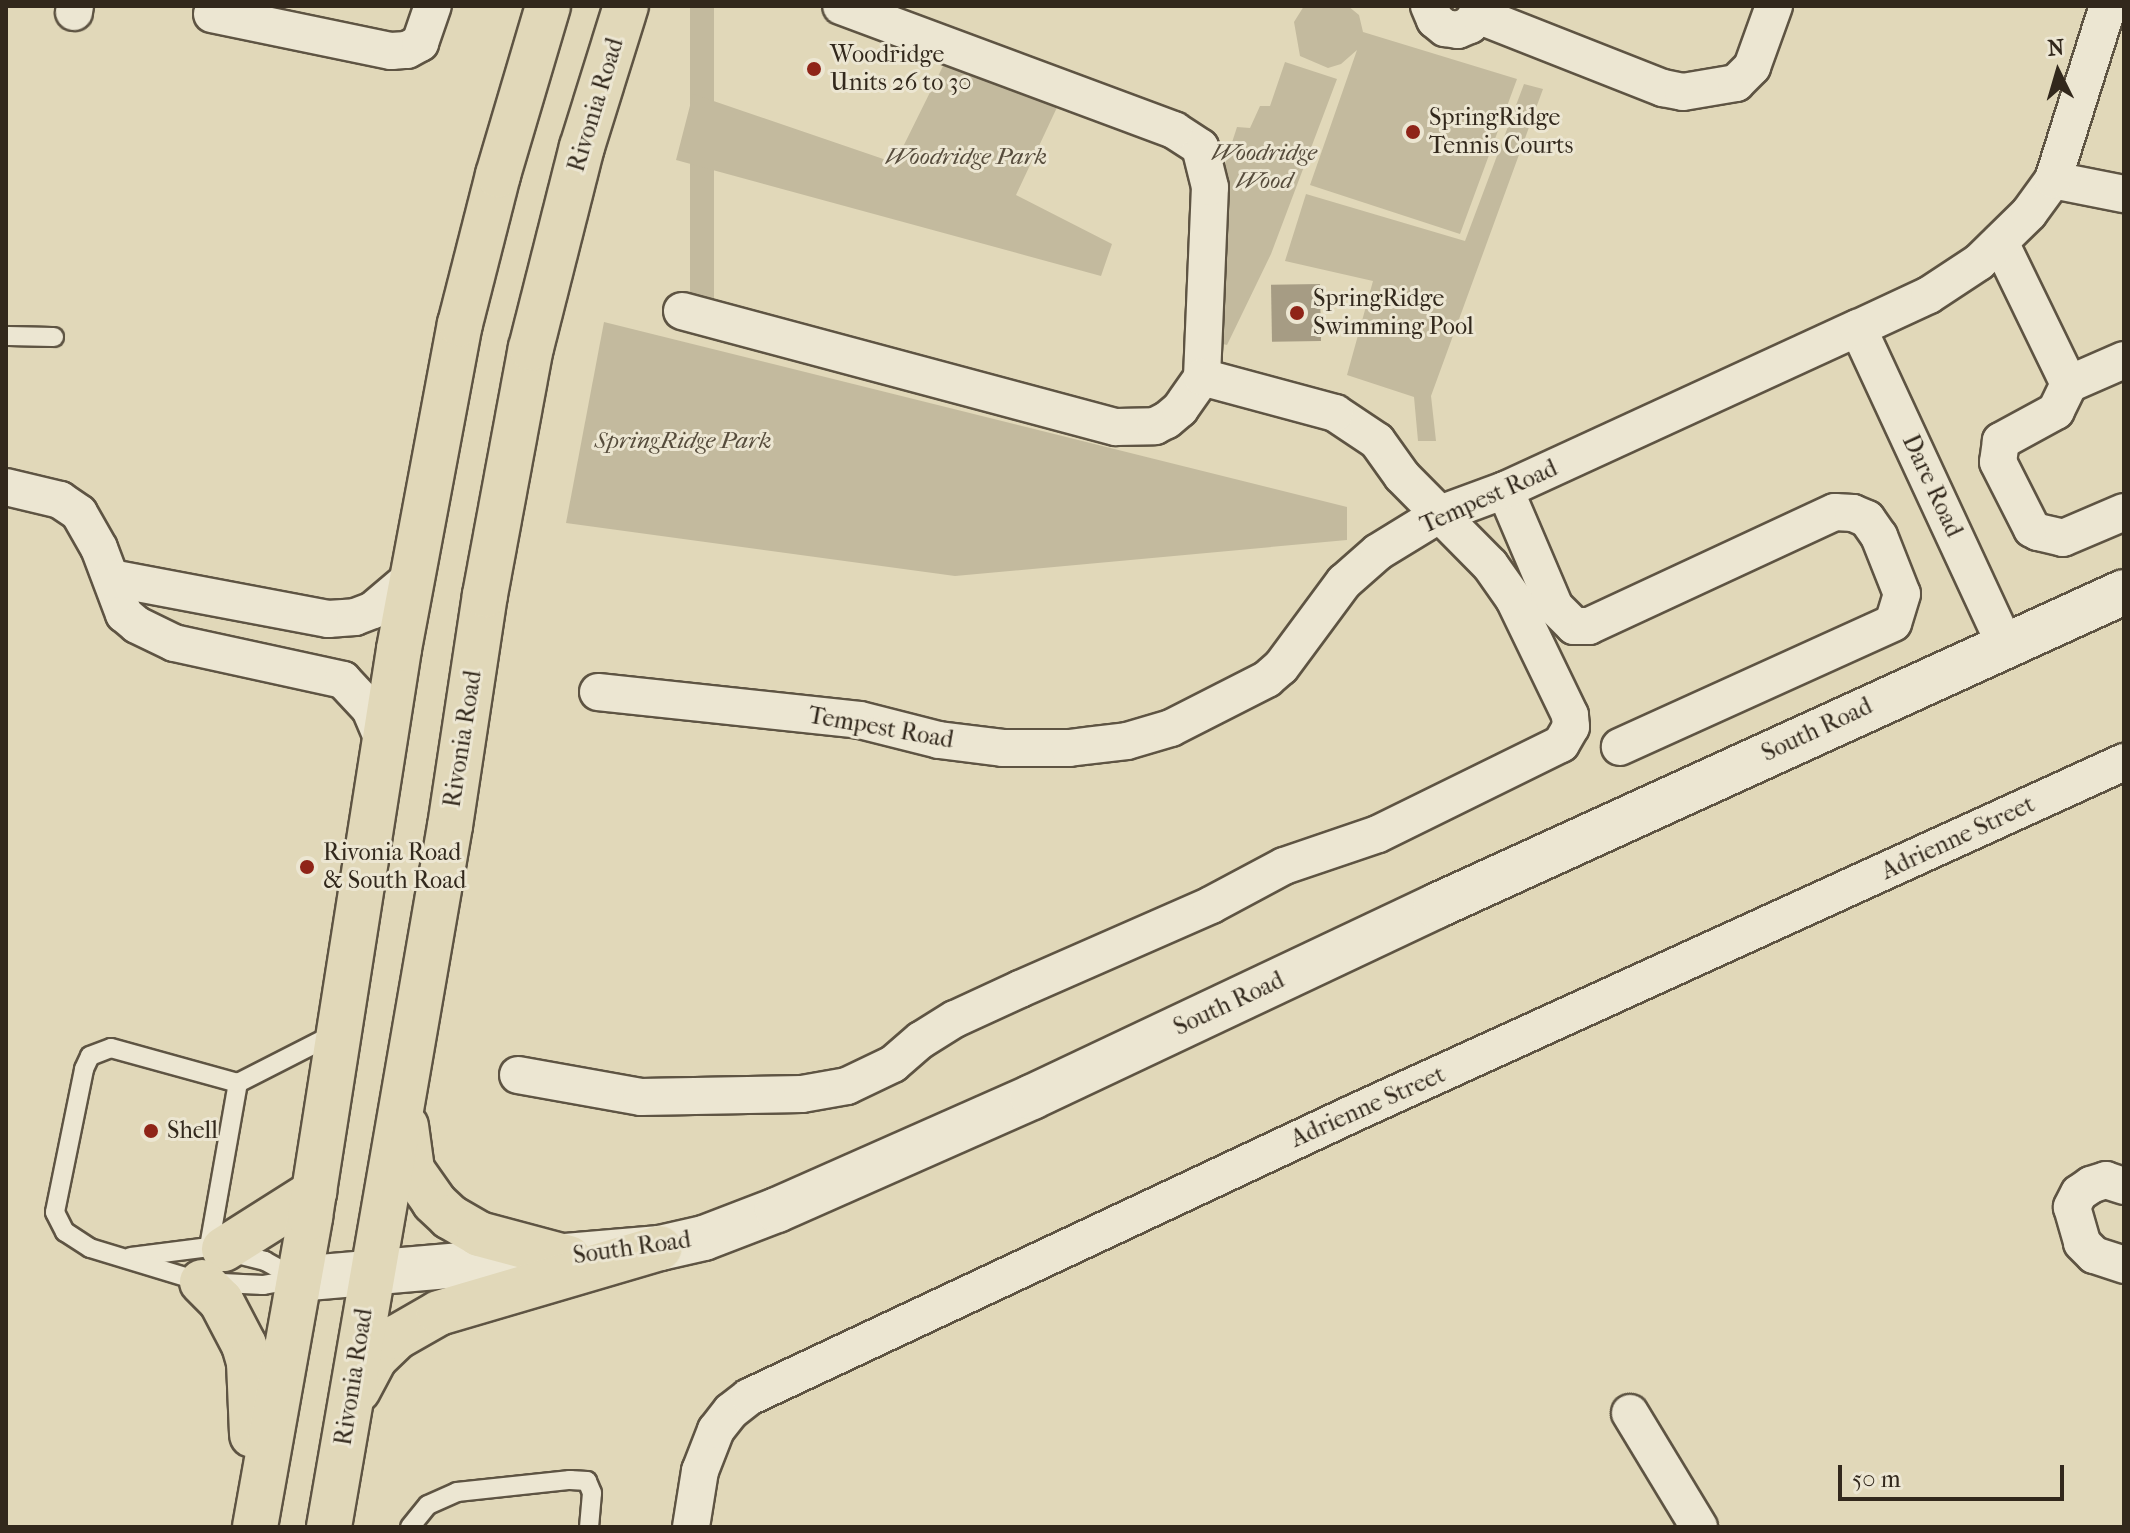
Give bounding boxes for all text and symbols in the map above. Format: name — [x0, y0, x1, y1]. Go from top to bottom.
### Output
north arrow — [2018, 32, 2098, 112]
text: N — [2046, 34, 2065, 62]
street label: Rivonia Road — [562, 35, 630, 175]
place label: Woodridge Units 26 to 30 — [830, 41, 972, 97]
marker: Woodridge Units 26 to 30 — [805, 60, 823, 78]
place label: SpringRidge Tennis Courts — [1429, 104, 1573, 160]
marker: SpringRidge Tennis Courts — [1404, 123, 1422, 141]
park label: Woodridge Wood — [1211, 139, 1317, 195]
park label: Woodridge Park — [885, 143, 1047, 171]
place label: SpringRidge Swimming Pool — [1313, 285, 1474, 341]
marker: SpringRidge Swimming Pool — [1288, 304, 1306, 322]
park label: SpringRidge Park — [595, 427, 771, 455]
street label: Dare Road — [1896, 430, 1968, 542]
street label: Tempest Road — [1416, 454, 1562, 540]
street label: Rivonia Road — [438, 668, 488, 810]
street label: South Road — [1757, 692, 1877, 768]
street label: Tempest Road — [806, 701, 956, 755]
street label: Adrienne Street — [1877, 790, 2039, 886]
place label: Rivonia Road & South Road — [323, 839, 466, 895]
marker: Rivonia Road & South Road — [298, 858, 316, 876]
street label: South Road — [1169, 966, 1289, 1042]
street label: Adrienne Street — [1286, 1060, 1450, 1154]
place label: Shell — [167, 1117, 218, 1145]
marker: Shell — [142, 1122, 160, 1140]
street label: South Road — [571, 1225, 693, 1271]
street label: Rivonia Road — [329, 1306, 379, 1448]
scale bar — [1842, 1449, 2068, 1499]
text: 50 m — [1852, 1465, 1901, 1493]

